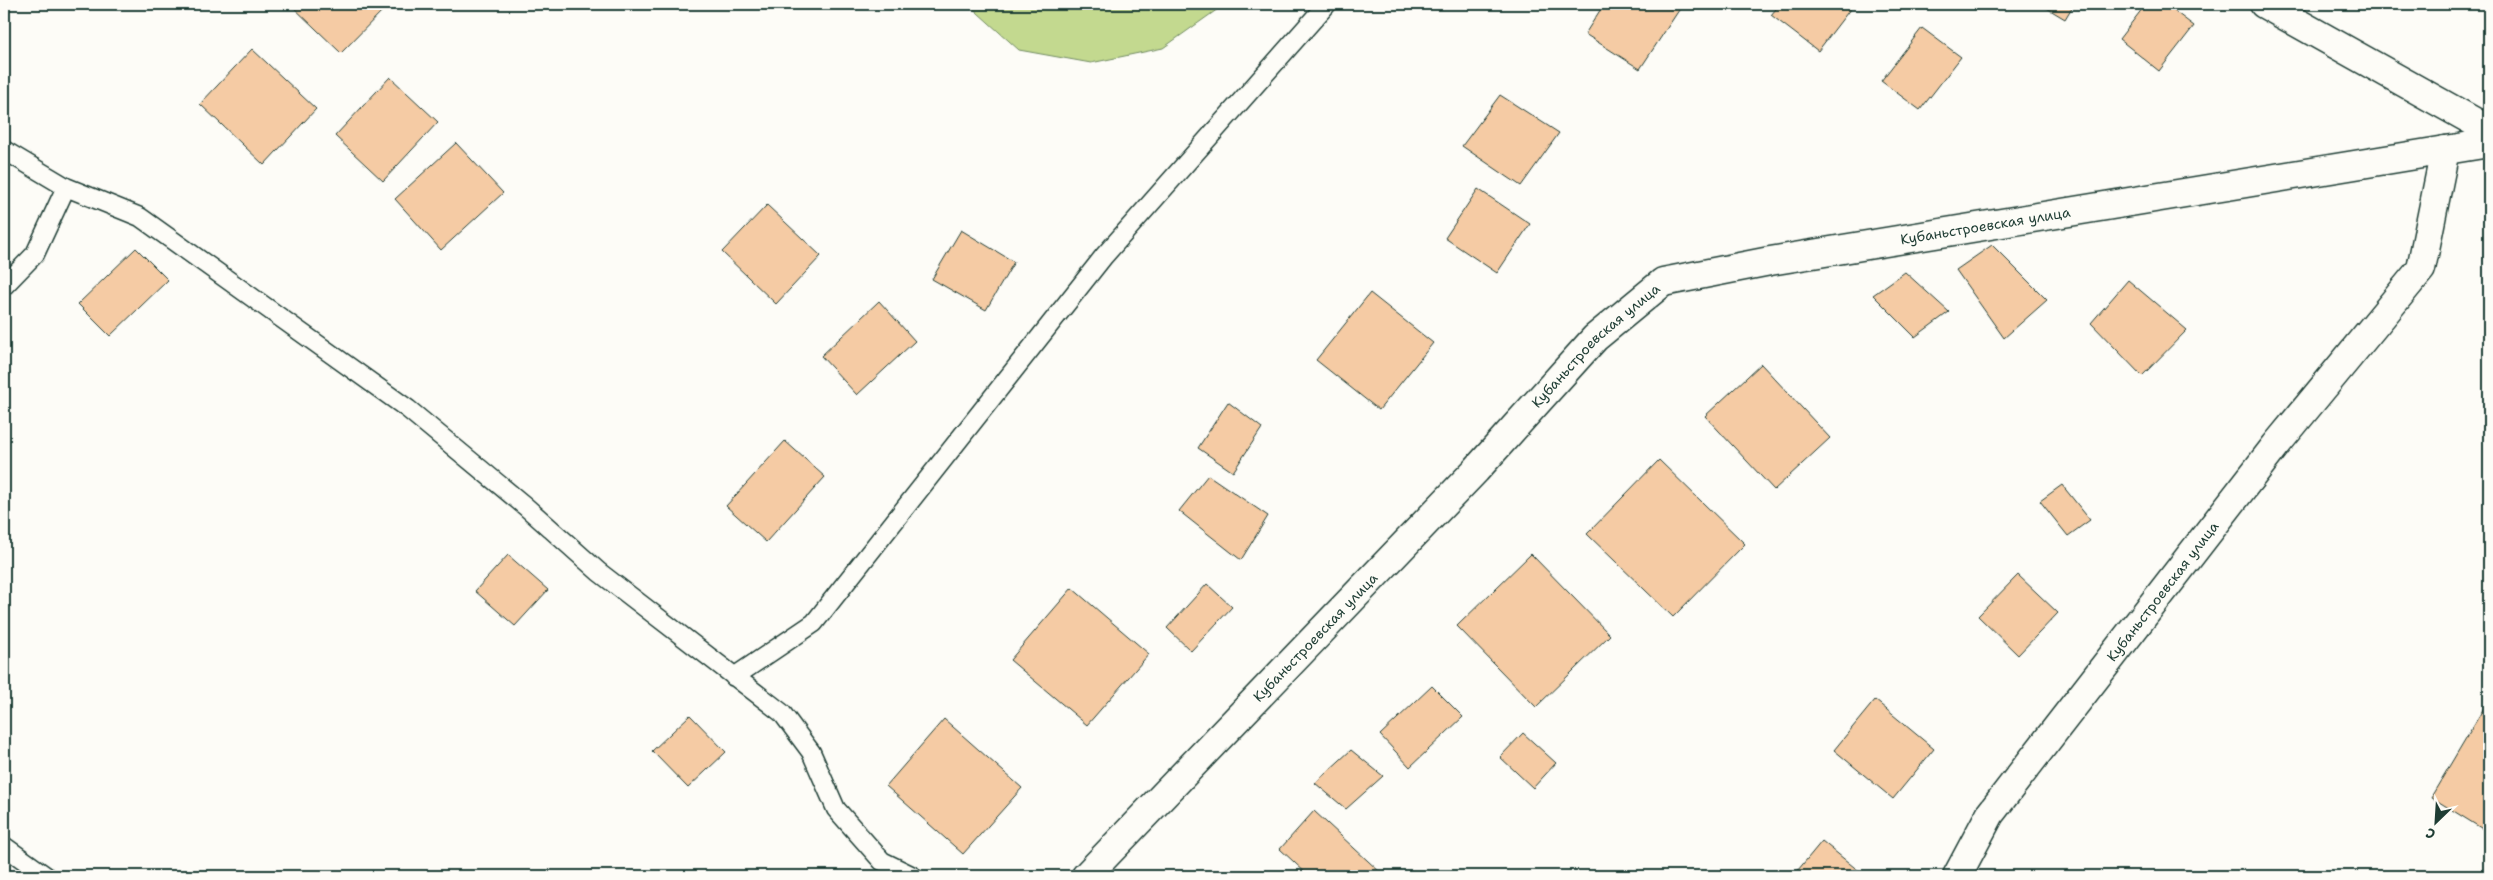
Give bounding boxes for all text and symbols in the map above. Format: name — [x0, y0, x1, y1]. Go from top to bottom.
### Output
street label: Кубаньстроевская улица — [1899, 203, 2072, 248]
street label: Кубаньстроевская улица — [1528, 279, 1664, 411]
street label: Кубаньстроевская улица — [2103, 518, 2223, 665]
street label: Кубаньстроевская улица — [1249, 569, 1382, 706]
north arrow — [2410, 798, 2460, 848]
text: С — [2423, 824, 2438, 844]

